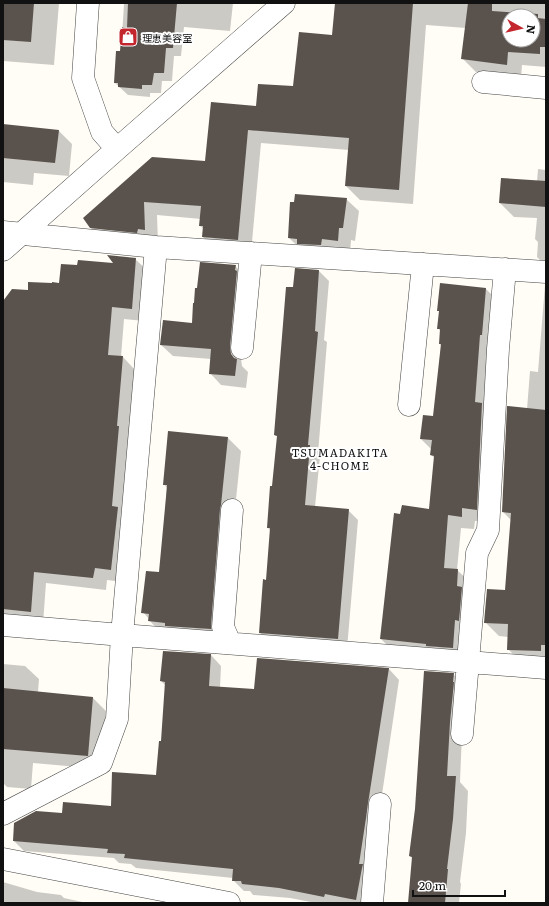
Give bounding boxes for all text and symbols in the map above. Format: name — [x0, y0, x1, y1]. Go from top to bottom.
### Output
north arrow — [501, 8, 541, 48]
text: N — [523, 24, 540, 35]
shop icon: 理恵美容室 — [117, 26, 139, 48]
place label: 理恵美容室 — [142, 30, 192, 45]
district label: TSUMADAKITA 4-CHOME — [291, 444, 389, 473]
scale bar — [413, 872, 505, 898]
text: 20 m — [419, 876, 446, 894]

